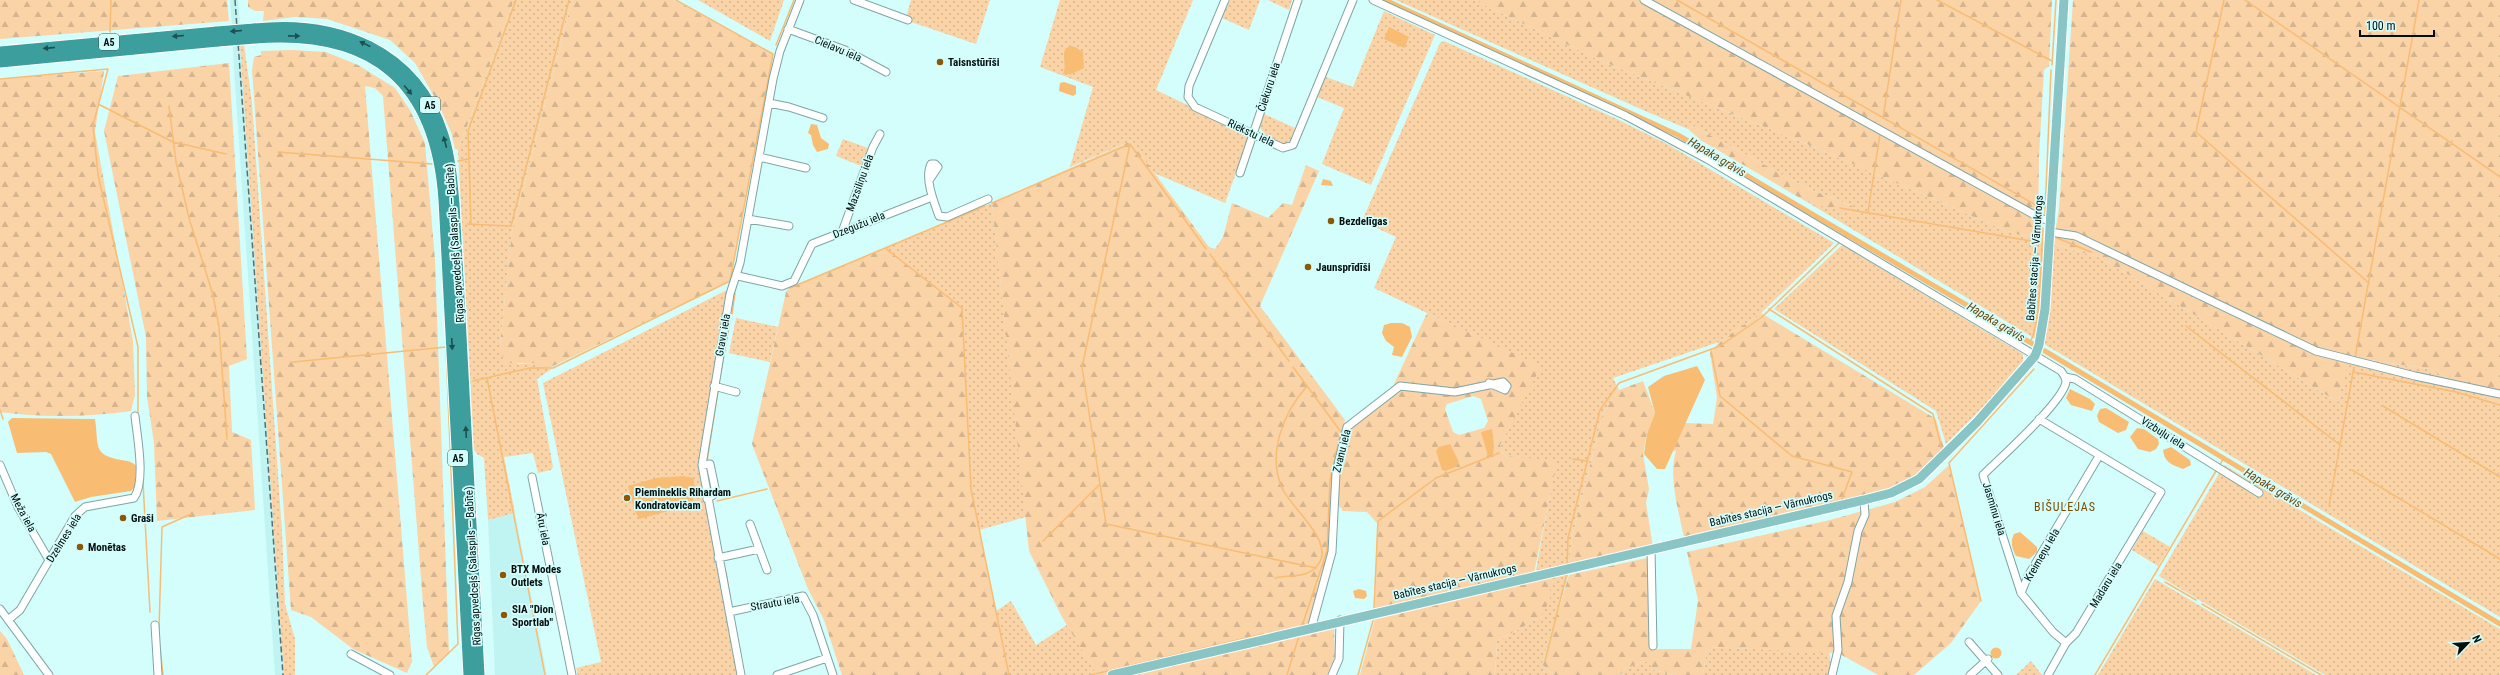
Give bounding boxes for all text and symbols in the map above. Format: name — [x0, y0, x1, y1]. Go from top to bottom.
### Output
scale bar — [2360, 12, 2434, 38]
text: 100 m — [2366, 19, 2396, 33]
one-way arrow — [230, 27, 242, 34]
one-way arrow — [172, 33, 184, 39]
one-way arrow — [288, 33, 301, 39]
street label: Cielavu iela — [813, 33, 863, 65]
road number: A5 — [99, 34, 119, 50]
one-way arrow — [359, 41, 371, 48]
one-way arrow — [43, 45, 55, 51]
place label: Taisnstūrīši — [948, 56, 1000, 69]
marker: Taisnstūrīši — [935, 57, 945, 67]
street label: Čiekuru iela — [1254, 60, 1283, 113]
one-way arrow — [404, 84, 413, 95]
road number: A5 — [420, 97, 440, 113]
street label: Riekstu iela — [1226, 117, 1276, 149]
water label: Hapaka grāvis — [1685, 134, 1749, 180]
one-way arrow — [442, 135, 448, 147]
street label: Mazsiliņu iela — [844, 153, 876, 213]
street label: Rīgas apvedceļš (Salaspils — Babīte) — [443, 163, 467, 323]
street label: Babītes stacija — Vārnukrogs — [2024, 195, 2046, 321]
street label: Dzegužu iela — [831, 209, 887, 241]
place label: Bezdelīgas — [1339, 215, 1387, 228]
marker: Bezdelīgas — [1326, 216, 1336, 226]
place label: Jaunsprīdīši — [1316, 261, 1371, 274]
marker: Jaunsprīdīši — [1303, 262, 1313, 272]
water label: Hapaka grāvis — [1964, 299, 2028, 345]
street label: Gravu iela — [713, 313, 733, 357]
one-way arrow — [449, 338, 455, 351]
street label: Vizbuļu iela — [2138, 414, 2188, 452]
one-way arrow — [463, 426, 470, 438]
street label: Zvanu iela — [1330, 428, 1354, 474]
road number: A5 — [448, 450, 468, 466]
water label: Hapaka grāvis — [2241, 465, 2305, 511]
street label: Jasmīnu iela — [1980, 481, 2008, 537]
street label: Rīgas apvedceļš (Salaspils — Babīte) — [462, 486, 484, 646]
place label: Piemineklis Rihardam Kondratovičam — [635, 486, 731, 512]
street label: Babītes stacija — Vārnukrogs — [1708, 488, 1834, 530]
street label: Meža iela — [8, 492, 38, 534]
marker: Piemineklis Rihardam Kondratovičam — [622, 493, 632, 503]
district label: BIŠULEJAS — [2034, 499, 2096, 514]
street label: Dzelmes iela — [44, 511, 84, 565]
place label: Graši — [131, 512, 154, 525]
street label: Āru iela — [533, 512, 553, 546]
marker: Graši — [118, 513, 128, 523]
street label: Kreimeņu iela — [2022, 526, 2062, 584]
place label: Monētas — [88, 541, 126, 554]
marker: Monētas — [75, 542, 85, 552]
street label: Madaru iela — [2087, 560, 2125, 610]
street label: Babītes stacija — Vārnukrogs — [1392, 561, 1518, 603]
place label: BTX Modes Outlets — [511, 563, 561, 589]
marker: BTX Modes Outlets — [498, 570, 508, 580]
street label: Strautu iela — [750, 592, 800, 614]
place label: SIA "Dion Sportlab" — [512, 603, 554, 629]
marker: SIA "Dion Sportlab" — [499, 610, 509, 620]
north arrow — [2448, 623, 2488, 663]
text: N — [2469, 633, 2484, 645]

